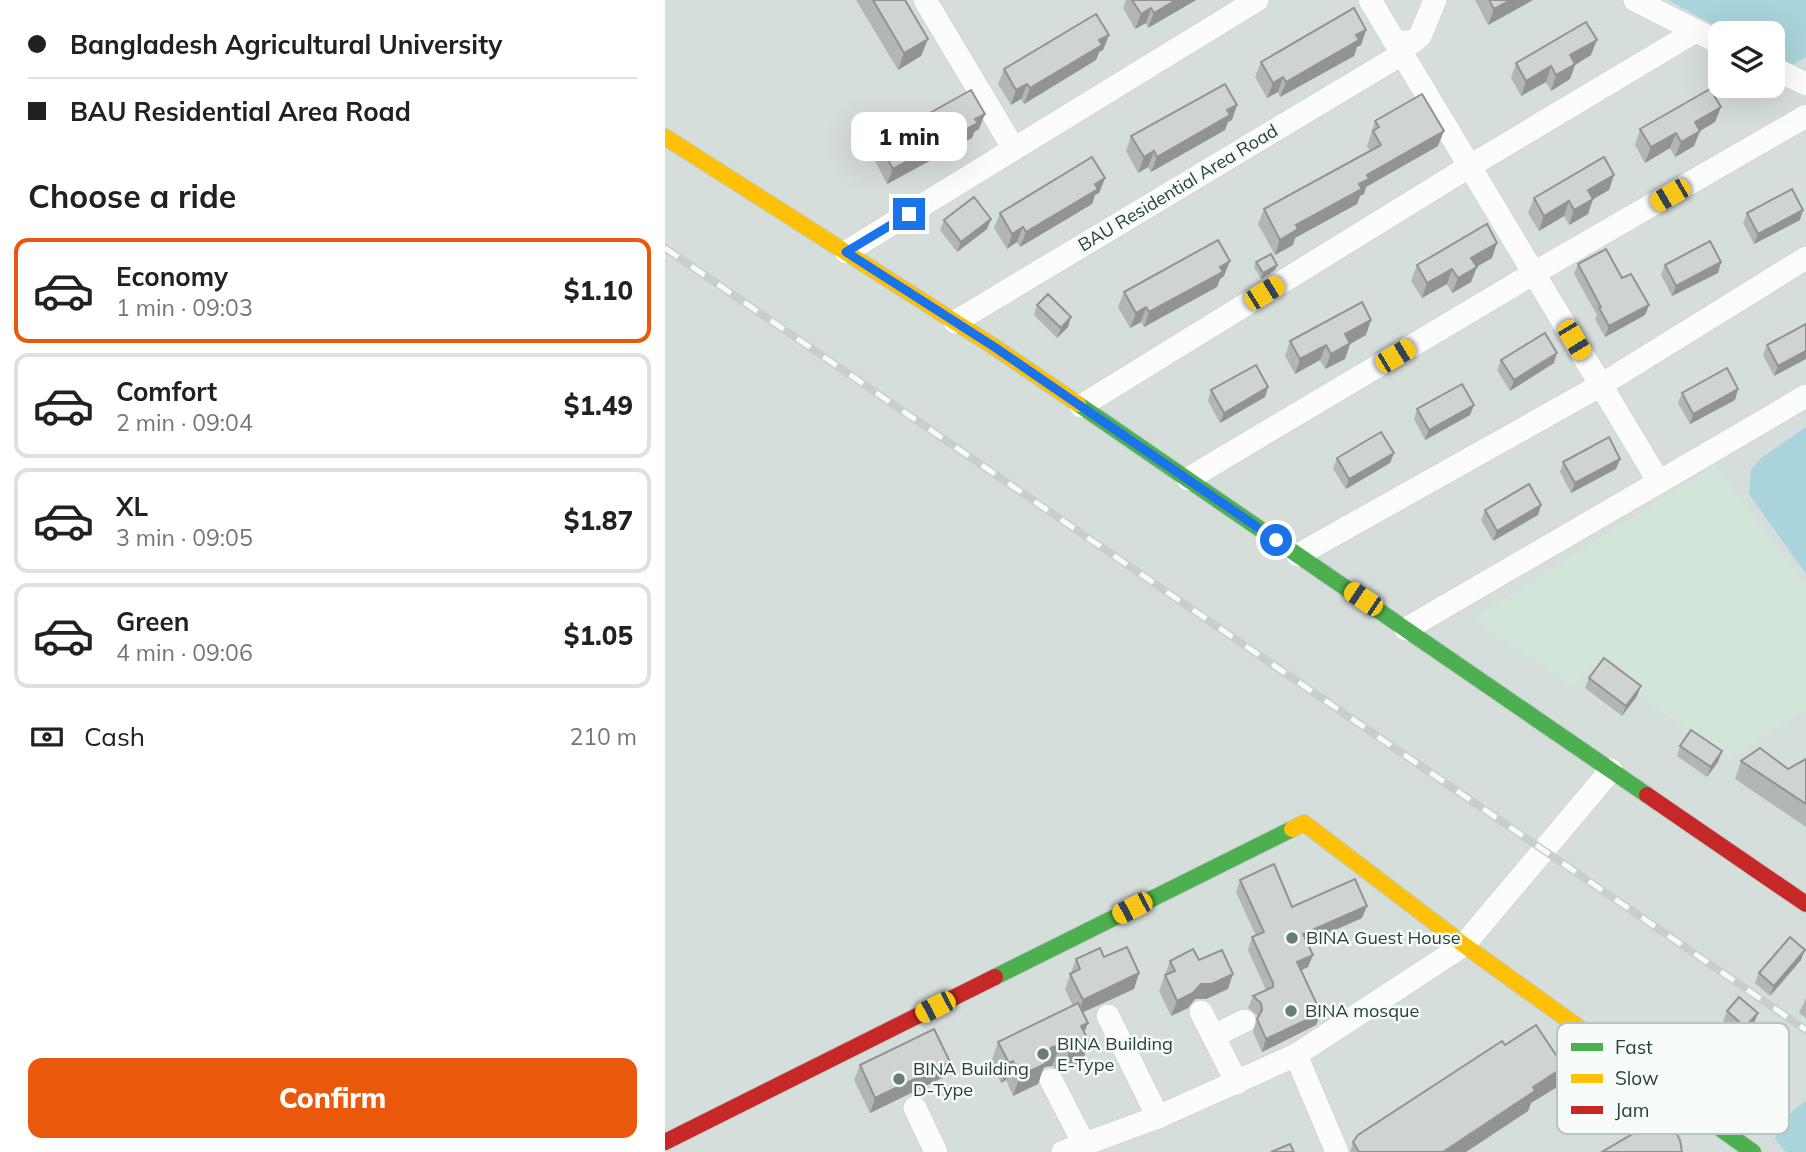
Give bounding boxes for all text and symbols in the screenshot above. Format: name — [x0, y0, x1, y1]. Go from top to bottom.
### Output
map controls — [1708, 21, 1785, 98]
button: layers — [1708, 21, 1785, 98]
text: Bangladesh Agricultural University — [70, 28, 502, 61]
text: BAU Residential Area Road — [70, 95, 411, 128]
callout: 1 min — [851, 113, 967, 162]
street label: BAU Residential Area Road — [1074, 119, 1282, 256]
text: 1 min — [878, 122, 940, 151]
car — [1647, 175, 1694, 215]
text: Choose a ride — [28, 176, 236, 216]
route end — [893, 198, 925, 230]
icon: car — [32, 259, 95, 322]
text: Economy — [116, 260, 228, 293]
car — [1241, 273, 1288, 313]
text: $1.10 — [564, 274, 633, 307]
text: 1 min · 09:03 — [116, 293, 253, 322]
car — [1555, 317, 1594, 363]
car — [1372, 336, 1419, 376]
icon: car — [32, 374, 95, 437]
text: Comfort — [116, 375, 217, 408]
text: $1.49 — [564, 389, 633, 422]
text: 2 min · 09:04 — [116, 408, 253, 437]
icon: car — [32, 489, 95, 552]
text: XL — [116, 490, 148, 523]
text: $1.87 — [564, 504, 633, 537]
text: 3 min · 09:05 — [116, 523, 253, 552]
route start — [1260, 524, 1292, 556]
car — [1340, 579, 1387, 619]
icon: car — [32, 604, 95, 667]
text: Green — [116, 605, 189, 638]
text: $1.05 — [564, 619, 633, 652]
text: 4 min · 09:06 — [116, 638, 253, 667]
icon: cash — [28, 718, 66, 756]
text: Cash — [84, 720, 145, 753]
text: 210 m — [569, 722, 637, 751]
car — [1109, 889, 1156, 927]
place label: BINA Guest House — [1306, 926, 1461, 949]
marker: BINA Guest House — [1284, 930, 1300, 946]
car — [912, 988, 959, 1026]
place label: BINA mosque — [1305, 999, 1419, 1022]
marker: BINA mosque — [1283, 1003, 1299, 1019]
legend — [1557, 1023, 1789, 1134]
place label: BINA Building E-Type — [1057, 1032, 1173, 1076]
text: Fast — [1615, 1035, 1653, 1059]
marker: BINA Building E-Type — [1035, 1046, 1051, 1062]
place label: BINA Building D-Type — [913, 1057, 1029, 1101]
button: Confirm — [28, 1058, 637, 1138]
text: Slow — [1615, 1066, 1659, 1090]
marker: BINA Building D-Type — [891, 1071, 907, 1087]
text: Jam — [1615, 1098, 1649, 1122]

